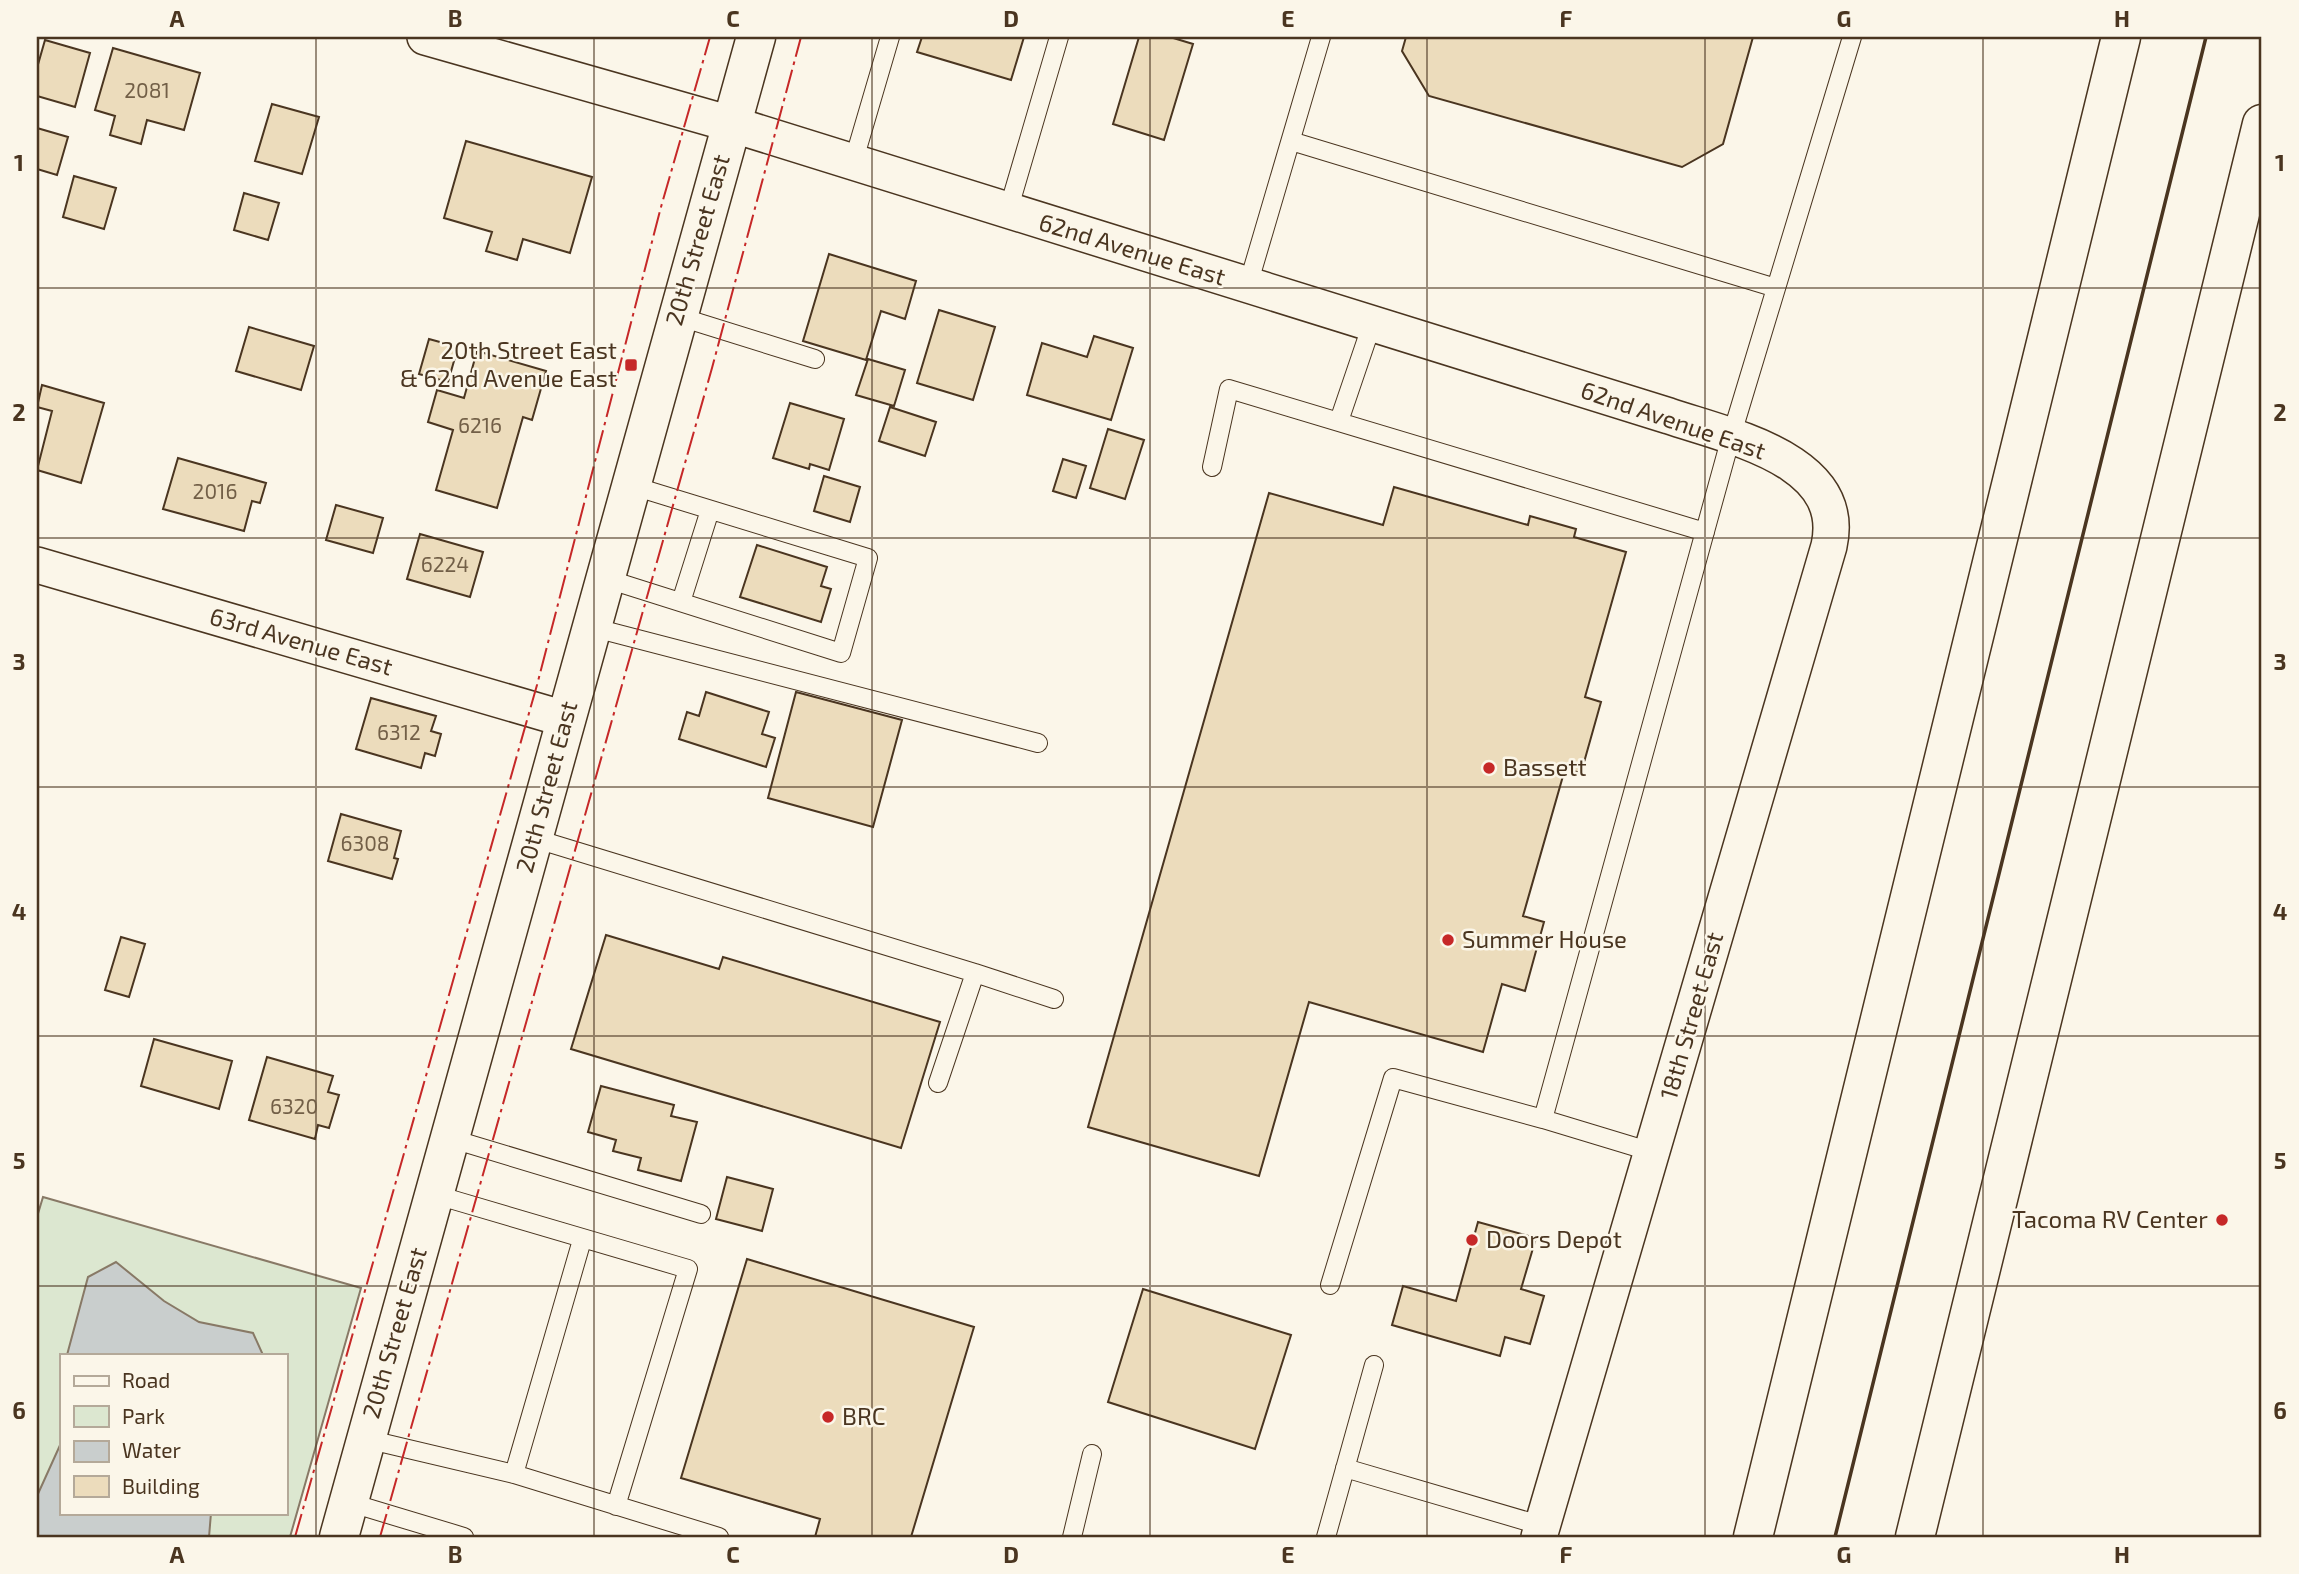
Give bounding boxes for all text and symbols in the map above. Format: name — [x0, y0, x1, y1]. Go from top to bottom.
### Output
text: A — [169, 4, 185, 32]
text: B — [448, 4, 462, 32]
text: C — [726, 4, 740, 32]
text: D — [1003, 4, 1019, 32]
text: E — [1281, 4, 1295, 32]
text: F — [1560, 4, 1573, 32]
text: G — [1837, 4, 1851, 32]
text: H — [2114, 4, 2130, 32]
house number: 2081 — [124, 77, 170, 102]
text: 1 — [14, 148, 24, 176]
text: 1 — [2275, 148, 2285, 176]
street label: 20th Street East — [658, 151, 735, 328]
street label: 62nd Avenue East — [1036, 206, 1229, 291]
place label: 20th Street East & 62nd Avenue East — [400, 335, 617, 392]
marker: 20th Street East & 62nd Avenue East — [623, 357, 639, 373]
street label: 62nd Avenue East — [1577, 374, 1770, 465]
text: 2 — [12, 398, 26, 426]
text: 2 — [2273, 398, 2287, 426]
house number: 6216 — [458, 412, 502, 437]
house number: 2016 — [193, 478, 237, 503]
house number: 6224 — [421, 551, 469, 576]
street label: 63rd Avenue East — [207, 601, 396, 681]
text: 3 — [12, 647, 26, 675]
text: 3 — [2273, 647, 2287, 675]
street label: 20th Street East — [509, 698, 582, 876]
house number: 6312 — [377, 719, 421, 744]
place label: Bassett — [1503, 752, 1587, 781]
marker: Bassett — [1481, 760, 1497, 776]
house number: 6308 — [340, 830, 390, 855]
text: 4 — [12, 897, 26, 925]
text: 4 — [2273, 897, 2287, 925]
place label: Summer House — [1462, 924, 1627, 953]
street label: 18th Street East — [1653, 929, 1728, 1103]
marker: Summer House — [1440, 932, 1456, 948]
house number: 6320 — [270, 1093, 318, 1118]
text: 5 — [13, 1146, 25, 1174]
text: 5 — [2274, 1146, 2286, 1174]
place label: Tacoma RV Center — [2012, 1204, 2208, 1233]
marker: Tacoma RV Center — [2214, 1212, 2230, 1228]
place label: Doors Depot — [1486, 1224, 1622, 1253]
marker: Doors Depot — [1464, 1232, 1480, 1248]
street label: 20th Street East — [355, 1244, 432, 1421]
legend — [60, 1354, 287, 1514]
text: Road — [122, 1367, 170, 1392]
text: 6 — [12, 1396, 26, 1424]
text: 6 — [2273, 1396, 2287, 1424]
place label: BRC — [842, 1401, 885, 1430]
text: Park — [122, 1403, 165, 1428]
marker: BRC — [820, 1409, 836, 1425]
text: Water — [122, 1437, 181, 1462]
text: Building — [122, 1473, 200, 1498]
text: A — [169, 1540, 185, 1568]
text: B — [448, 1540, 462, 1568]
text: C — [726, 1540, 740, 1568]
text: D — [1003, 1540, 1019, 1568]
text: E — [1281, 1540, 1295, 1568]
text: F — [1560, 1540, 1573, 1568]
text: G — [1837, 1540, 1851, 1568]
text: H — [2114, 1540, 2130, 1568]

